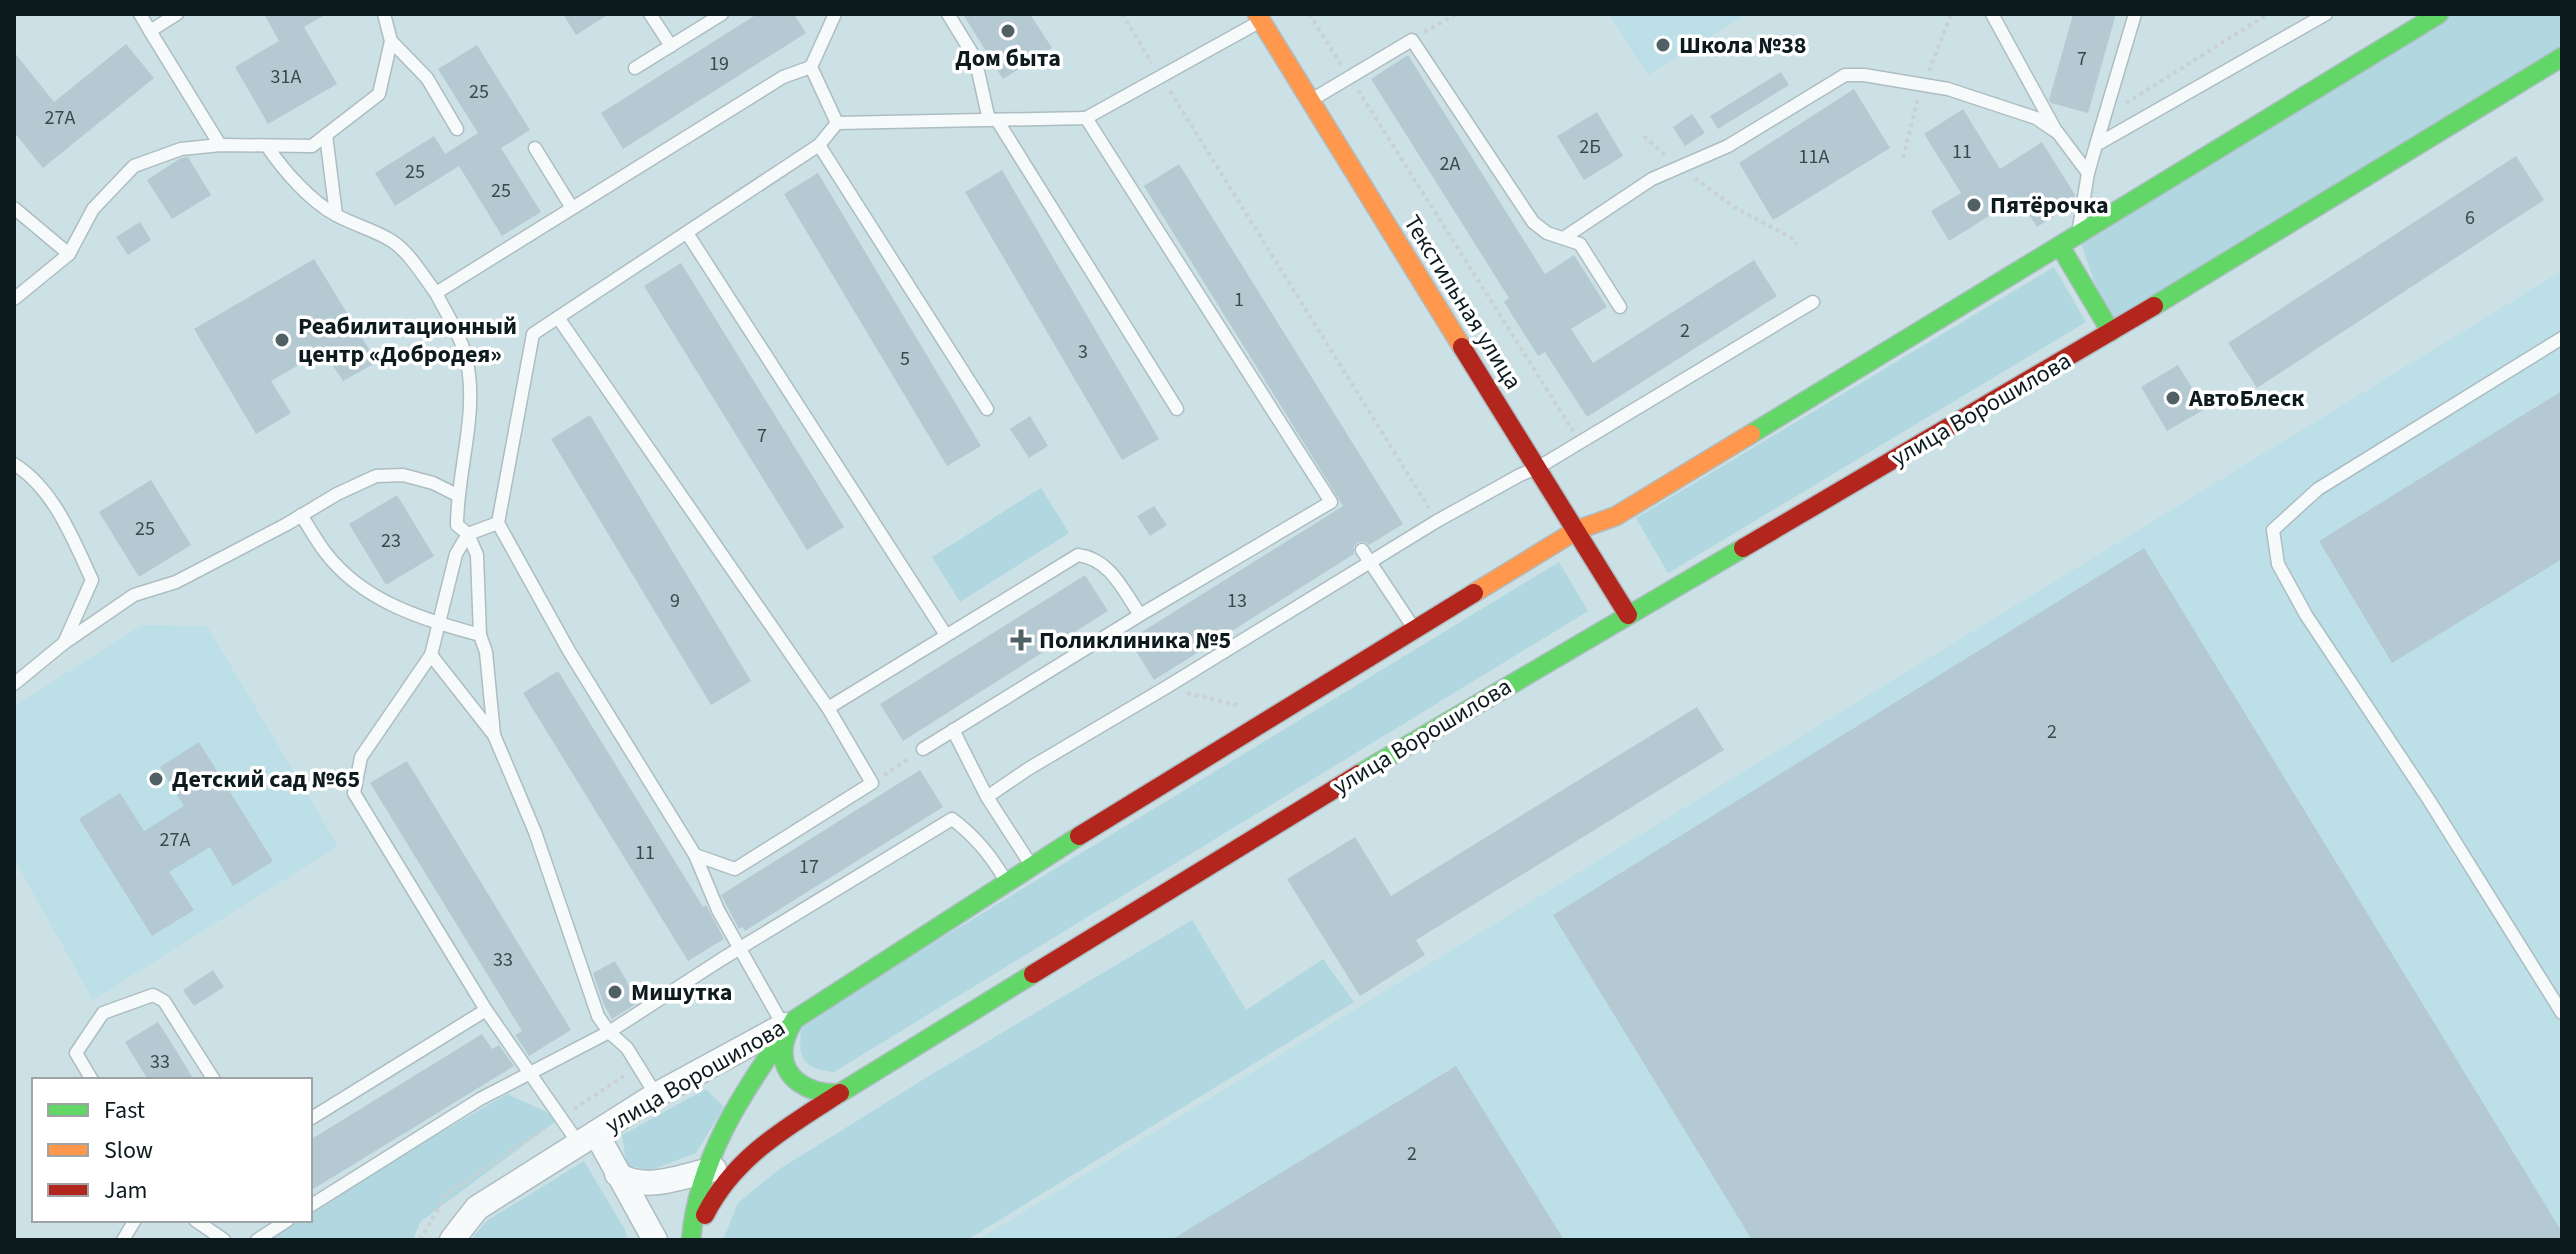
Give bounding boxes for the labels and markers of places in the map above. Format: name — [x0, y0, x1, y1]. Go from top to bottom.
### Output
marker: Дом быта — [999, 22, 1017, 40]
place label: Школа №38 — [1679, 28, 1807, 63]
marker: Школа №38 — [1654, 36, 1672, 54]
place label: Дом быта — [955, 41, 1061, 76]
place label: Пятёрочка — [1990, 188, 2109, 223]
marker: Пятёрочка — [1965, 196, 1983, 214]
place label: Реабилитационный центр «Добродея» — [298, 309, 517, 372]
marker: Реабилитационный центр «Добродея» — [273, 331, 291, 349]
place label: АвтоБлеск — [2188, 381, 2305, 416]
marker: АвтоБлеск — [2164, 389, 2182, 407]
place label: Поликлиника №5 — [1039, 623, 1231, 658]
marker: Поликлиника №5 — [1010, 629, 1032, 651]
place label: Детский сад №65 — [172, 762, 360, 797]
marker: Детский сад №65 — [147, 770, 165, 788]
place label: Мишутка — [631, 975, 732, 1010]
marker: Мишутка — [606, 983, 624, 1001]

